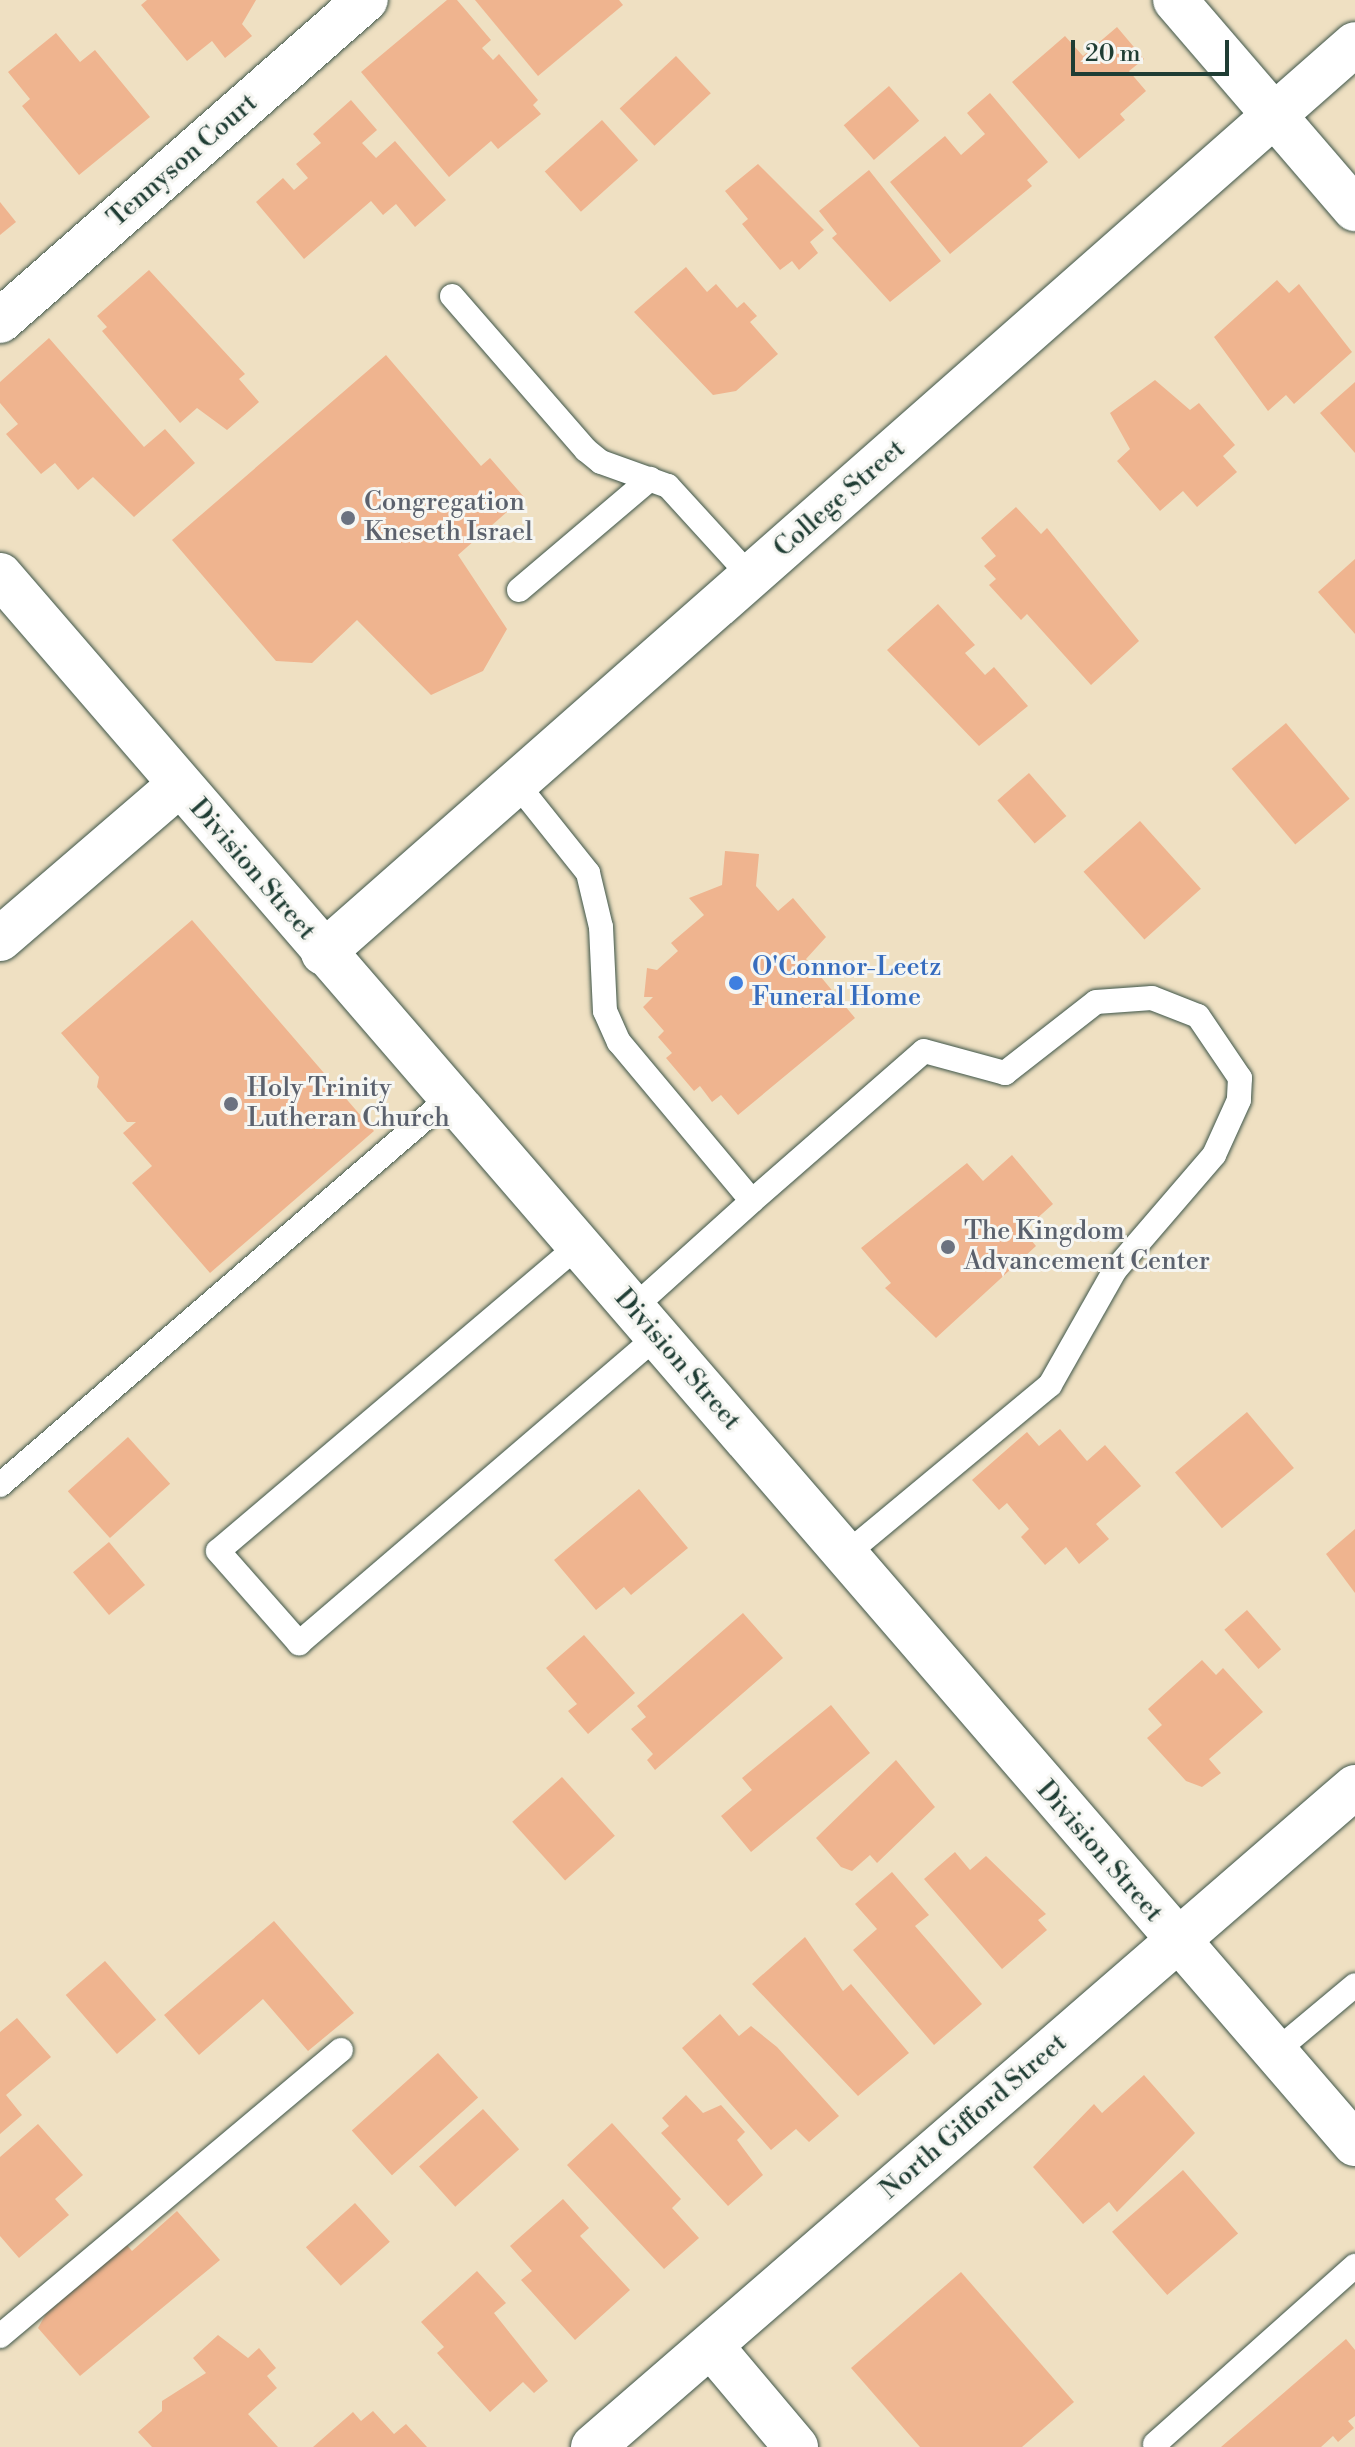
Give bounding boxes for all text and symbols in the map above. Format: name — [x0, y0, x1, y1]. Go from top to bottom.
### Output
scale bar — [1075, 24, 1233, 74]
text: 20 m — [1085, 39, 1141, 69]
street label: Tennyson Court — [102, 88, 264, 234]
street label: College Street — [768, 434, 912, 564]
place label: Congregation Kneseth Israel — [364, 487, 533, 548]
marker: Congregation Kneseth Israel — [339, 509, 357, 527]
street label: Division Street — [182, 793, 322, 947]
place label: O'Connor-Leetz Funeral Home — [752, 952, 941, 1014]
marker: O'Connor-Leetz Funeral Home — [727, 974, 745, 992]
place label: Holy Trinity Lutheran Church — [247, 1073, 450, 1134]
marker: Holy Trinity Lutheran Church — [222, 1095, 240, 1113]
place label: The Kingdom Advancement Center — [964, 1216, 1210, 1278]
marker: The Kingdom Advancement Center — [939, 1238, 957, 1256]
street label: Division Street — [607, 1283, 747, 1437]
street label: Division Street — [1029, 1775, 1169, 1929]
street label: North Gifford Street — [875, 2028, 1073, 2206]

